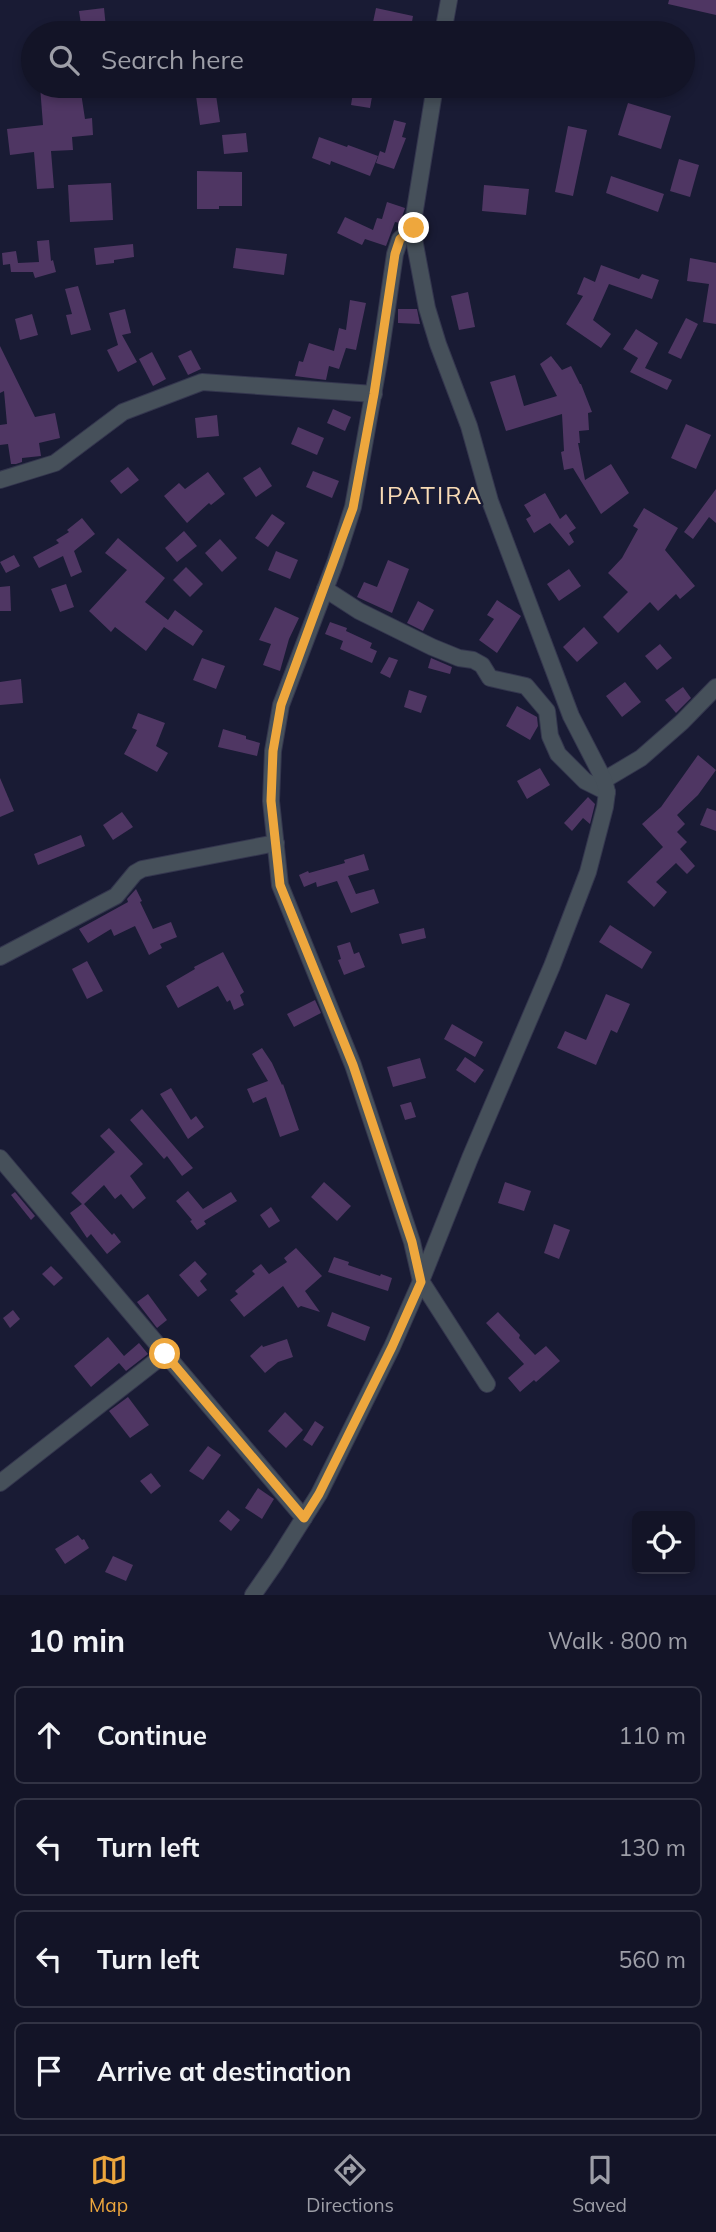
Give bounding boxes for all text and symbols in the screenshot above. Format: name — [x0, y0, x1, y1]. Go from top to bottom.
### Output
search box — [21, 21, 695, 98]
icon: search — [45, 41, 83, 79]
text: Search here — [101, 43, 244, 76]
route end — [398, 212, 429, 243]
district label: IPATIRA — [379, 480, 483, 510]
route start — [149, 1338, 180, 1369]
map controls — [632, 1511, 695, 1574]
button: locate — [632, 1511, 695, 1574]
text: 10 min — [28, 1622, 125, 1660]
text: Walk · 800 m — [548, 1626, 688, 1655]
icon: ahead — [30, 1716, 68, 1754]
text: Continue — [97, 1719, 207, 1752]
text: 110 m — [618, 1721, 686, 1750]
icon: left — [30, 1828, 68, 1866]
text: Turn left — [97, 1831, 199, 1864]
text: 130 m — [618, 1833, 686, 1862]
icon: left — [30, 1940, 68, 1978]
text: Turn left — [97, 1943, 199, 1976]
text: 560 m — [618, 1945, 686, 1974]
icon: arrive — [30, 2052, 68, 2090]
text: Arrive at destination — [97, 2055, 352, 2088]
tab: Map — [89, 2151, 128, 2217]
tab: Directions — [306, 2151, 394, 2217]
tab: Saved — [572, 2151, 627, 2217]

